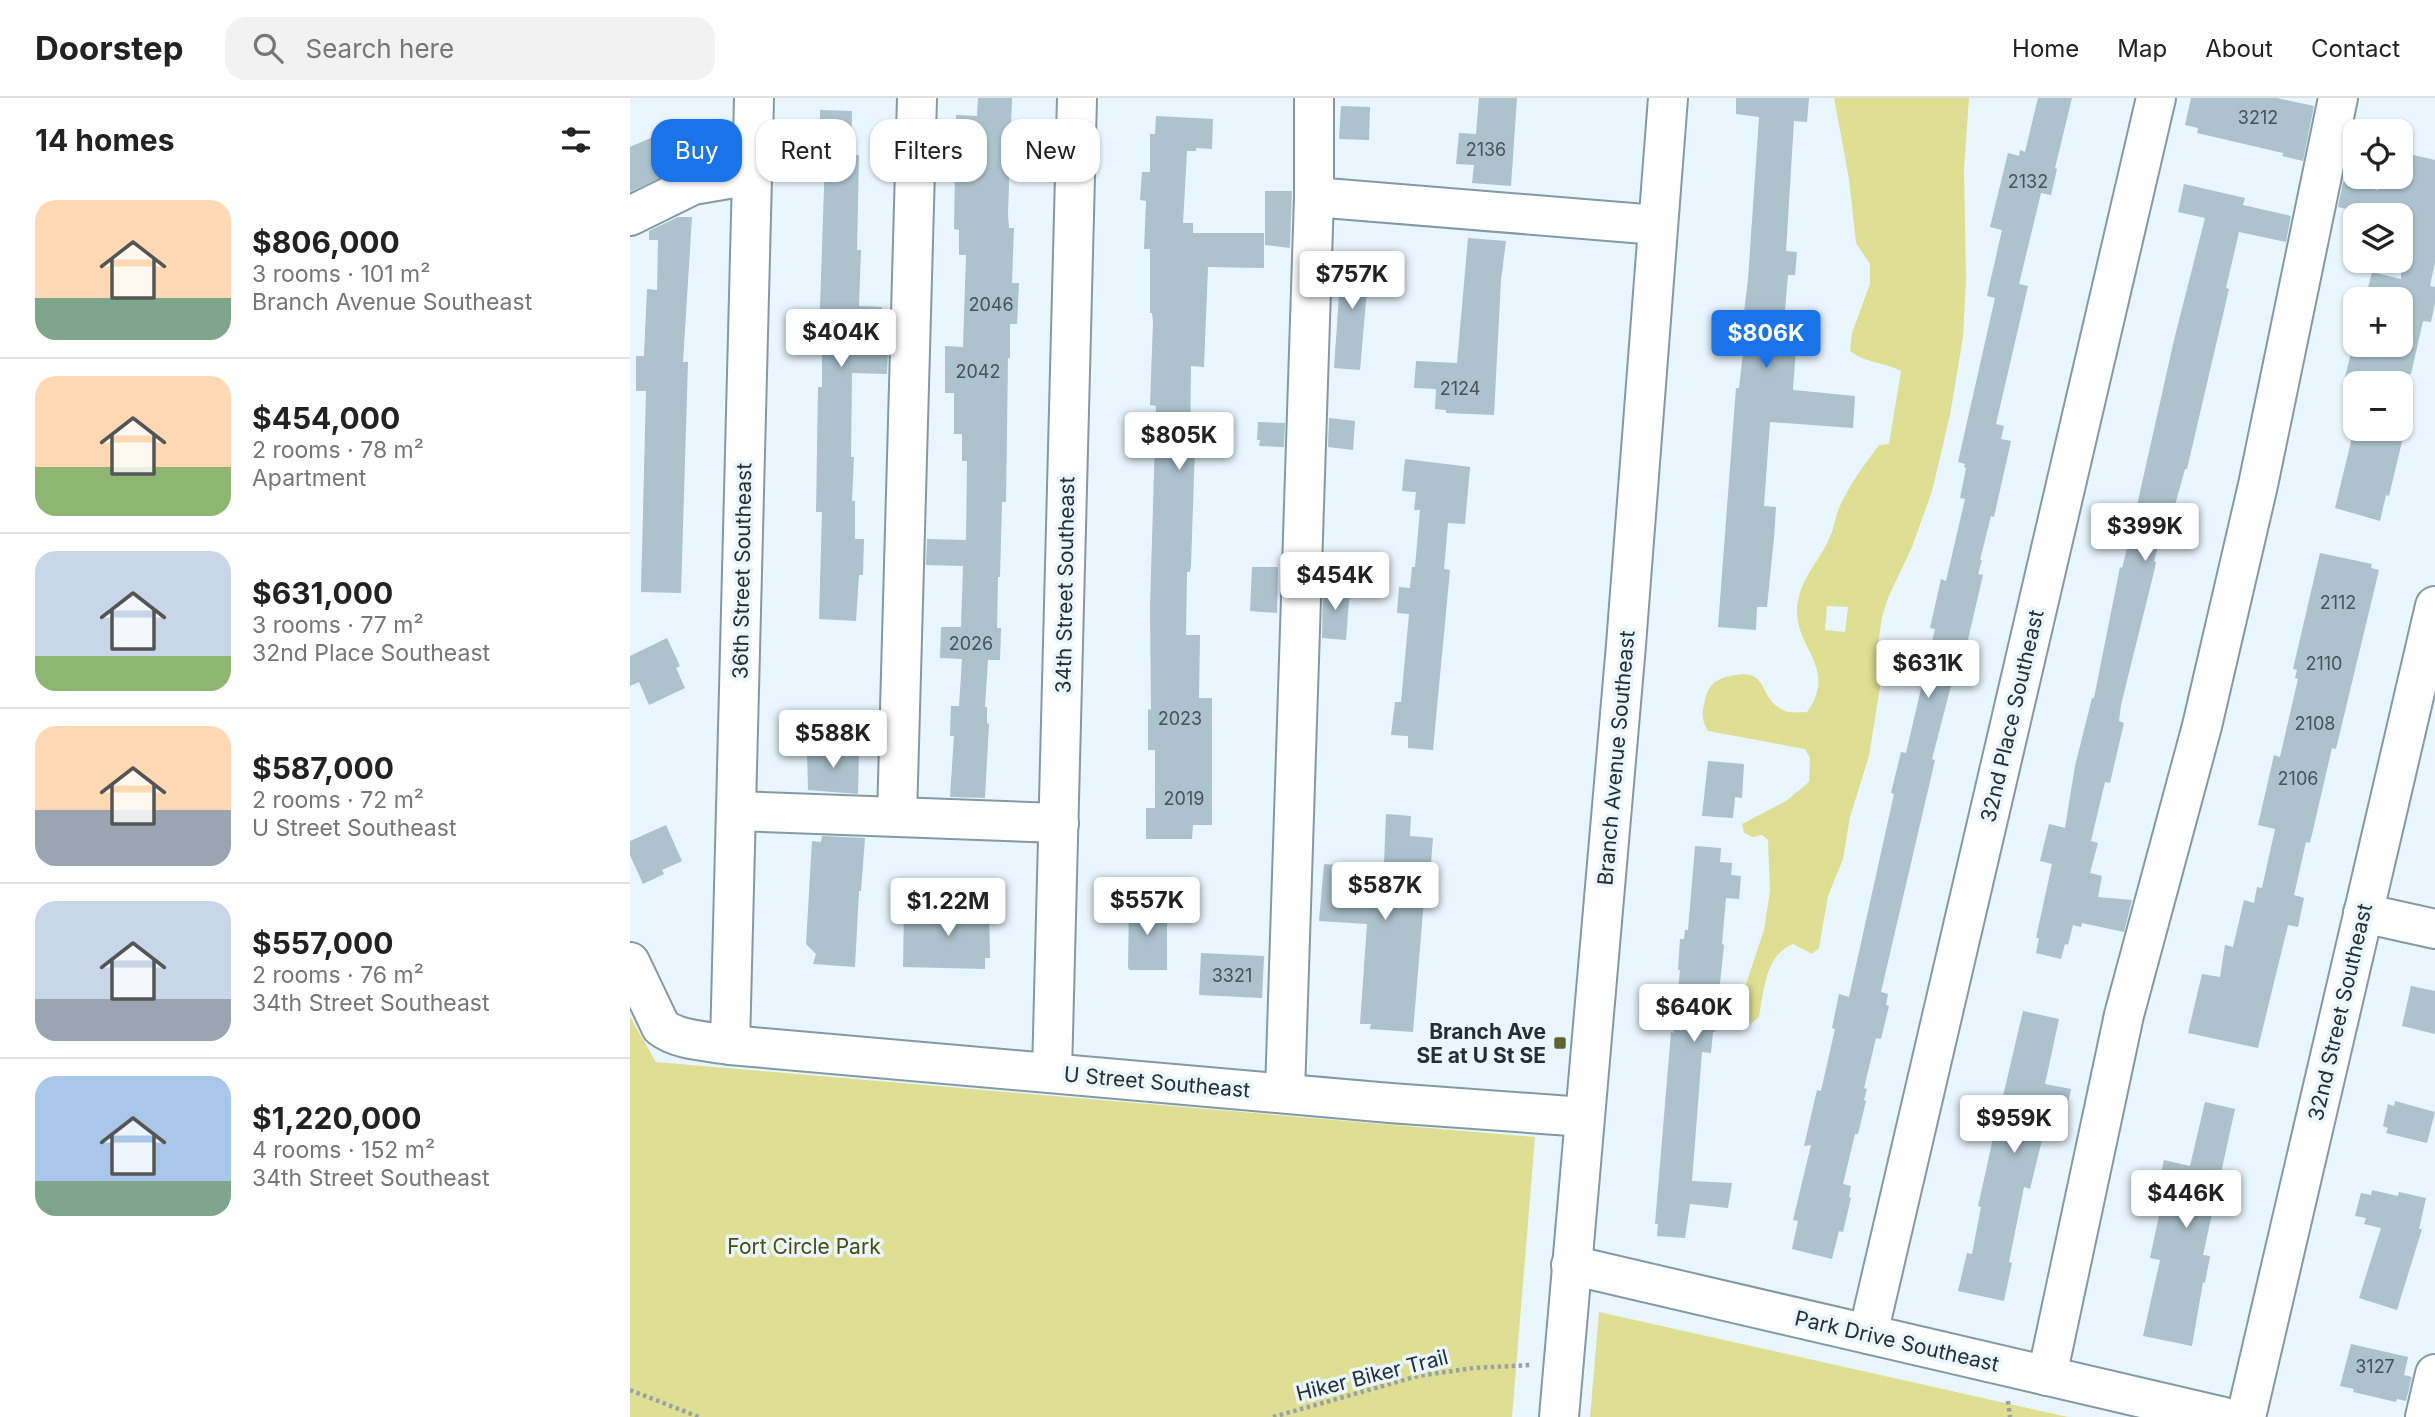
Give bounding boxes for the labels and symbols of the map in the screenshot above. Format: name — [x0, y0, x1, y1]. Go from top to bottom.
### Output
house number: 3212 — [2238, 107, 2278, 128]
house number: 2136 — [1466, 139, 1506, 160]
house number: 2132 — [2008, 171, 2048, 192]
pin: $757K — [1303, 252, 1401, 311]
house number: 2046 — [968, 294, 1014, 315]
pin: $404K — [792, 310, 890, 369]
pin: $806K — [1717, 310, 1815, 370]
house number: 2042 — [956, 361, 1000, 382]
house number: 2124 — [1440, 378, 1480, 399]
pin: $805K — [1130, 412, 1228, 472]
street label: 36th Street Southeast — [728, 463, 756, 679]
street label: 34th Street Southeast — [1051, 476, 1079, 694]
pin: $399K — [2096, 504, 2194, 563]
pin: $454K — [1286, 552, 1384, 612]
house number: 2112 — [2320, 592, 2356, 613]
street label: 32nd Place Southeast — [1975, 607, 2049, 825]
street label: Branch Avenue Southeast — [1592, 629, 1640, 887]
house number: 2026 — [949, 633, 993, 654]
pin: $631K — [1879, 640, 1977, 700]
house number: 2110 — [2306, 653, 2342, 674]
house number: 2023 — [1158, 708, 1202, 729]
pin: $588K — [784, 710, 882, 770]
house number: 2108 — [2295, 713, 2335, 734]
house number: 2106 — [2278, 768, 2318, 789]
house number: 2019 — [1164, 788, 1204, 809]
pin: $587K — [1336, 862, 1434, 922]
pin: $1.22M — [891, 878, 1005, 938]
pin: $557K — [1098, 878, 1196, 937]
street label: 32nd Street Southeast — [2303, 901, 2377, 1123]
house number: 3321 — [1212, 965, 1252, 986]
pin: $640K — [1645, 984, 1743, 1044]
place label: Branch Ave SE at U St SE — [1416, 1019, 1546, 1068]
marker: Branch Ave SE at U St SE — [1552, 1035, 1568, 1051]
street label: U Street Southeast — [1063, 1061, 1251, 1103]
pin: $959K — [1965, 1096, 2063, 1155]
pin: $446K — [2137, 1170, 2235, 1230]
park label: Fort Circle Park — [727, 1234, 881, 1259]
street label: Park Drive Southeast — [1792, 1305, 2002, 1377]
street label: Hiker Biker Trail — [1293, 1344, 1451, 1406]
house number: 3127 — [2355, 1356, 2395, 1377]

